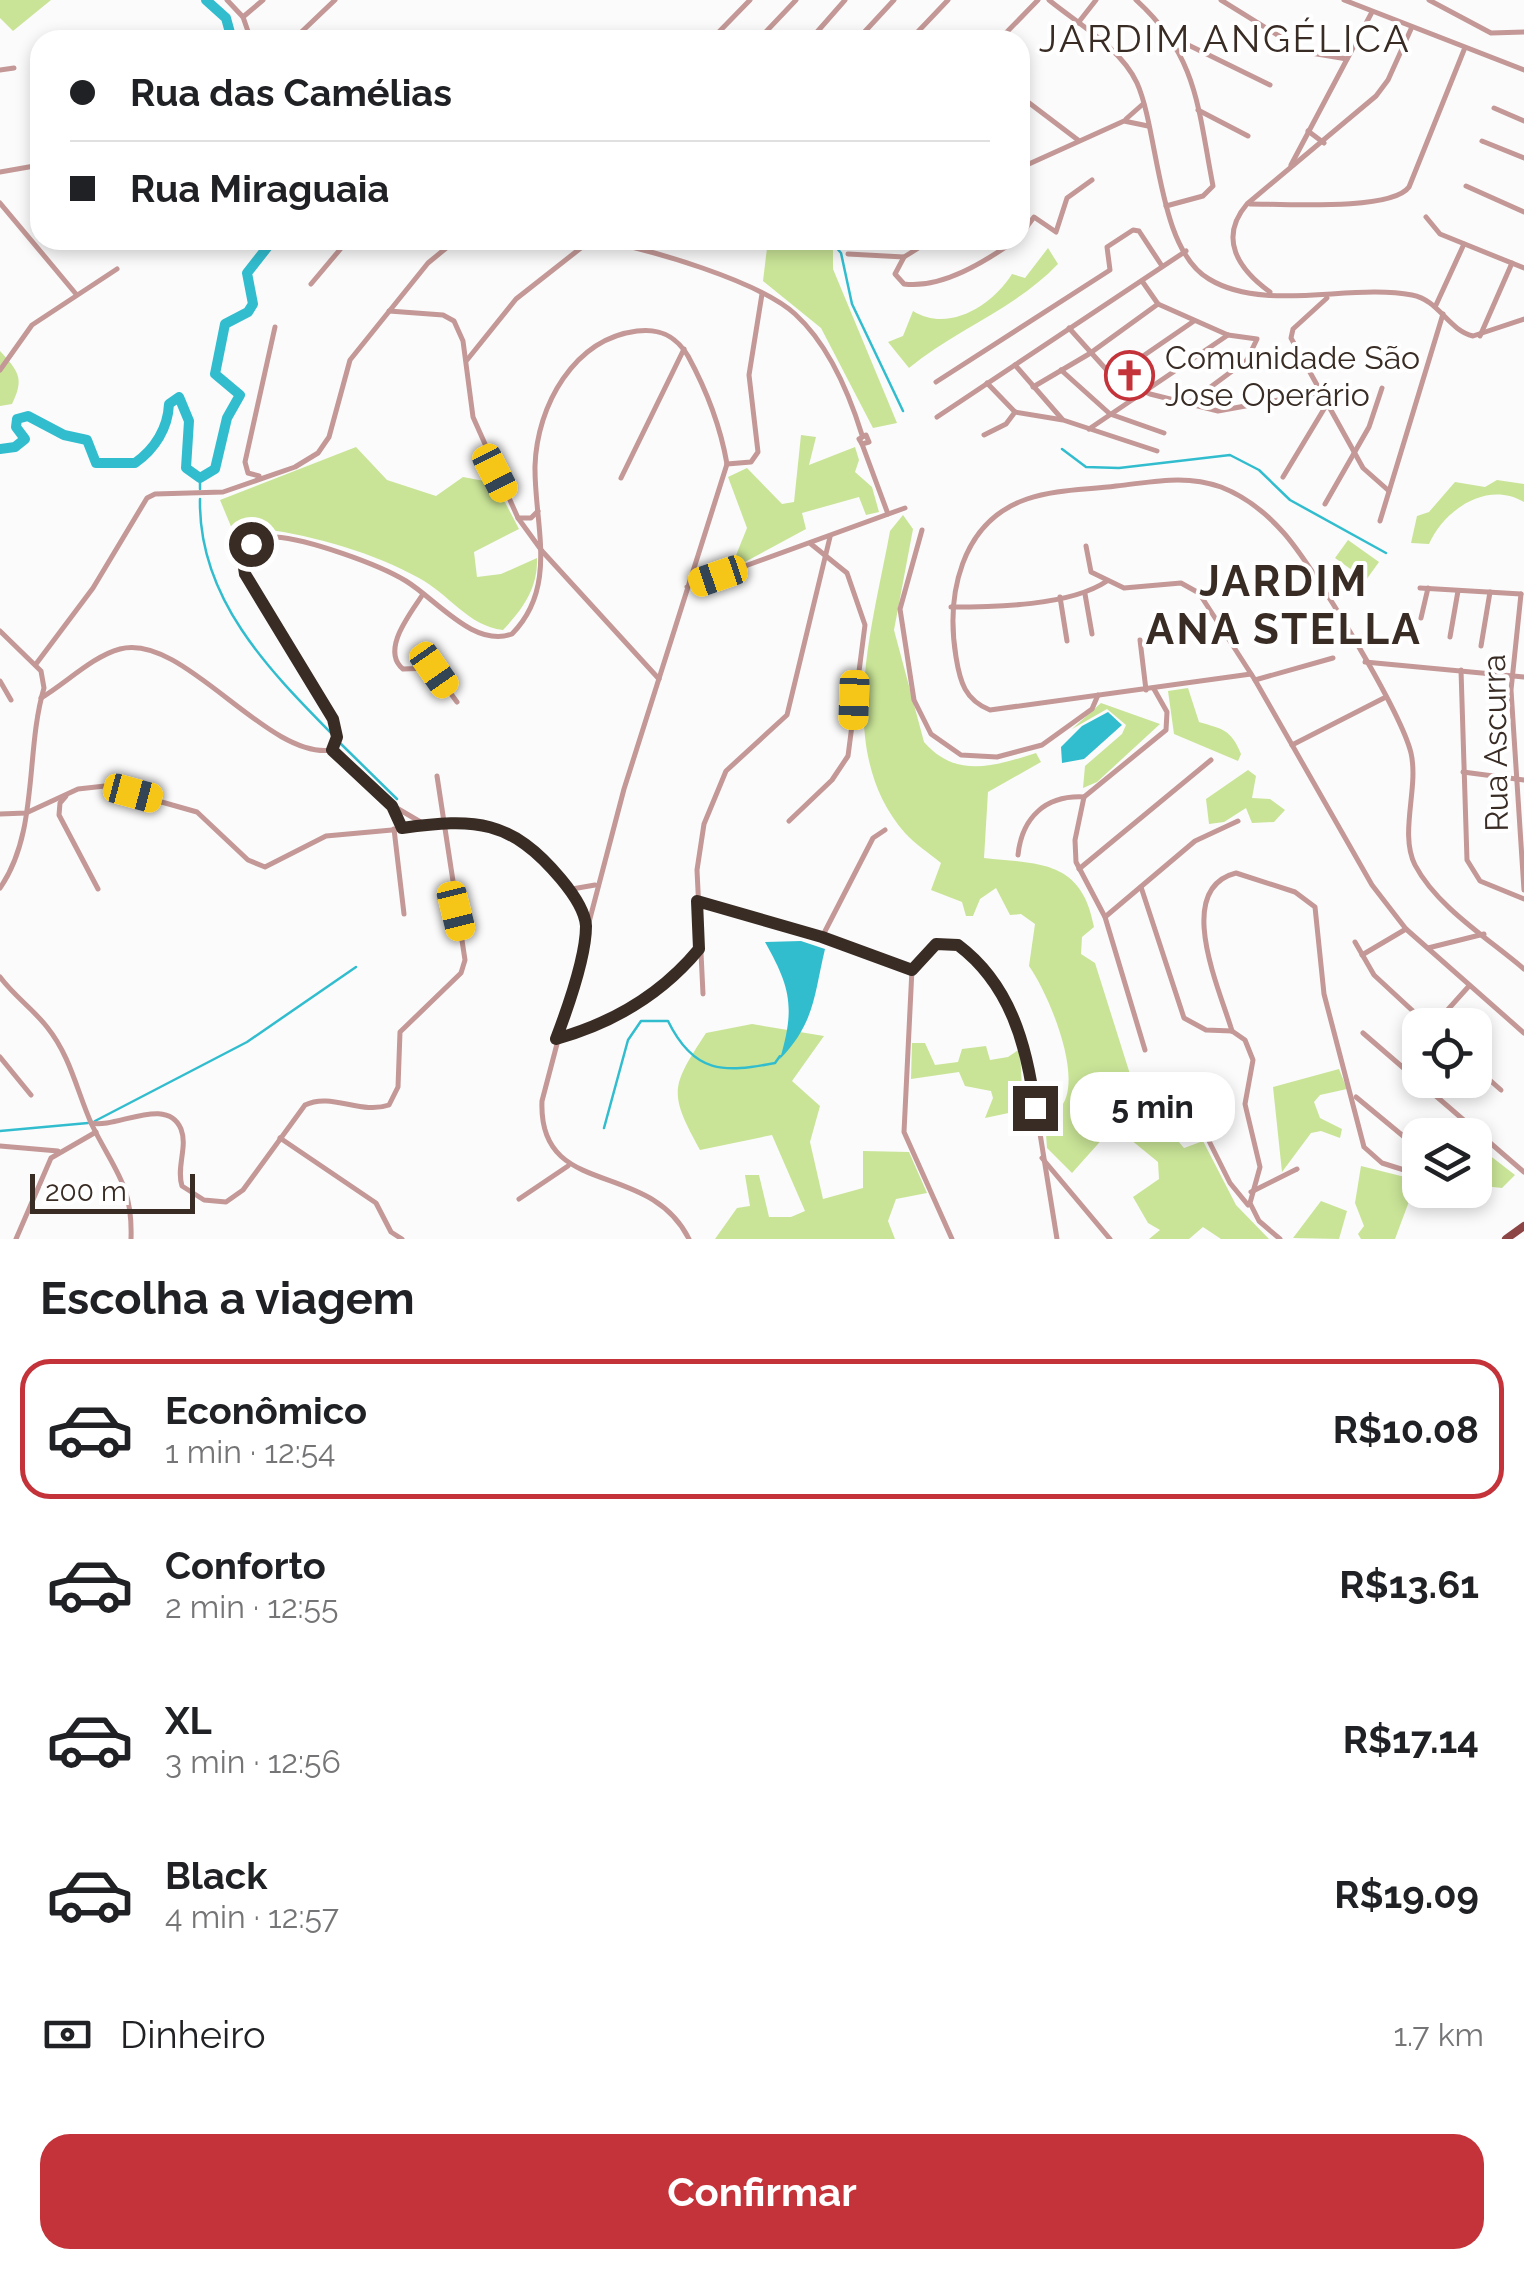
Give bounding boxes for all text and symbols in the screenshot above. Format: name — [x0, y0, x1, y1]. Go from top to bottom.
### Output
district label: JARDIM ANGÉLICA — [1039, 16, 1411, 61]
text: Rua das Camélias — [130, 70, 452, 115]
text: Rua Miraguaia — [130, 166, 389, 211]
place label: Comunidade São Jose Operário — [1165, 339, 1420, 413]
church icon: Comunidade São Jose Operário — [1104, 349, 1156, 401]
car — [468, 439, 522, 507]
route start — [229, 522, 274, 567]
car — [685, 552, 751, 600]
district label: JARDIM ANA STELLA — [1146, 557, 1422, 654]
car — [405, 637, 463, 703]
street label: Rua Ascurra — [1475, 654, 1515, 832]
car — [838, 669, 870, 731]
car — [100, 771, 166, 815]
car — [434, 878, 478, 944]
map controls — [1402, 1008, 1492, 1208]
button: locate — [1402, 1008, 1492, 1098]
callout: 5 min — [1070, 1073, 1235, 1143]
route end — [1013, 1086, 1058, 1131]
text: 5 min — [1111, 1088, 1194, 1125]
button: layers — [1402, 1118, 1492, 1208]
scale bar — [30, 1169, 195, 1214]
text: 200 m — [45, 1175, 127, 1208]
text: Escolha a viagem — [40, 1272, 415, 1325]
icon: car — [45, 1384, 135, 1474]
text: Econômico — [165, 1388, 367, 1433]
text: R$10.08 — [1333, 1407, 1479, 1452]
text: 1 min · 12:54 — [165, 1433, 336, 1470]
icon: car — [45, 1539, 135, 1629]
text: Conforto — [165, 1543, 326, 1588]
text: R$13.61 — [1339, 1562, 1479, 1607]
text: 2 min · 12:55 — [165, 1588, 339, 1625]
icon: car — [45, 1694, 135, 1784]
text: XL — [165, 1698, 212, 1743]
text: R$17.14 — [1343, 1717, 1479, 1762]
text: 3 min · 12:56 — [165, 1743, 341, 1780]
icon: car — [45, 1849, 135, 1939]
text: Black — [165, 1853, 267, 1898]
text: R$19.09 — [1334, 1872, 1479, 1917]
text: 4 min · 12:57 — [165, 1898, 339, 1935]
icon: cash — [40, 2007, 95, 2062]
text: Dinheiro — [120, 2012, 266, 2057]
text: 1.7 km — [1393, 2016, 1484, 2053]
button: Confirmar — [40, 2134, 1484, 2249]

